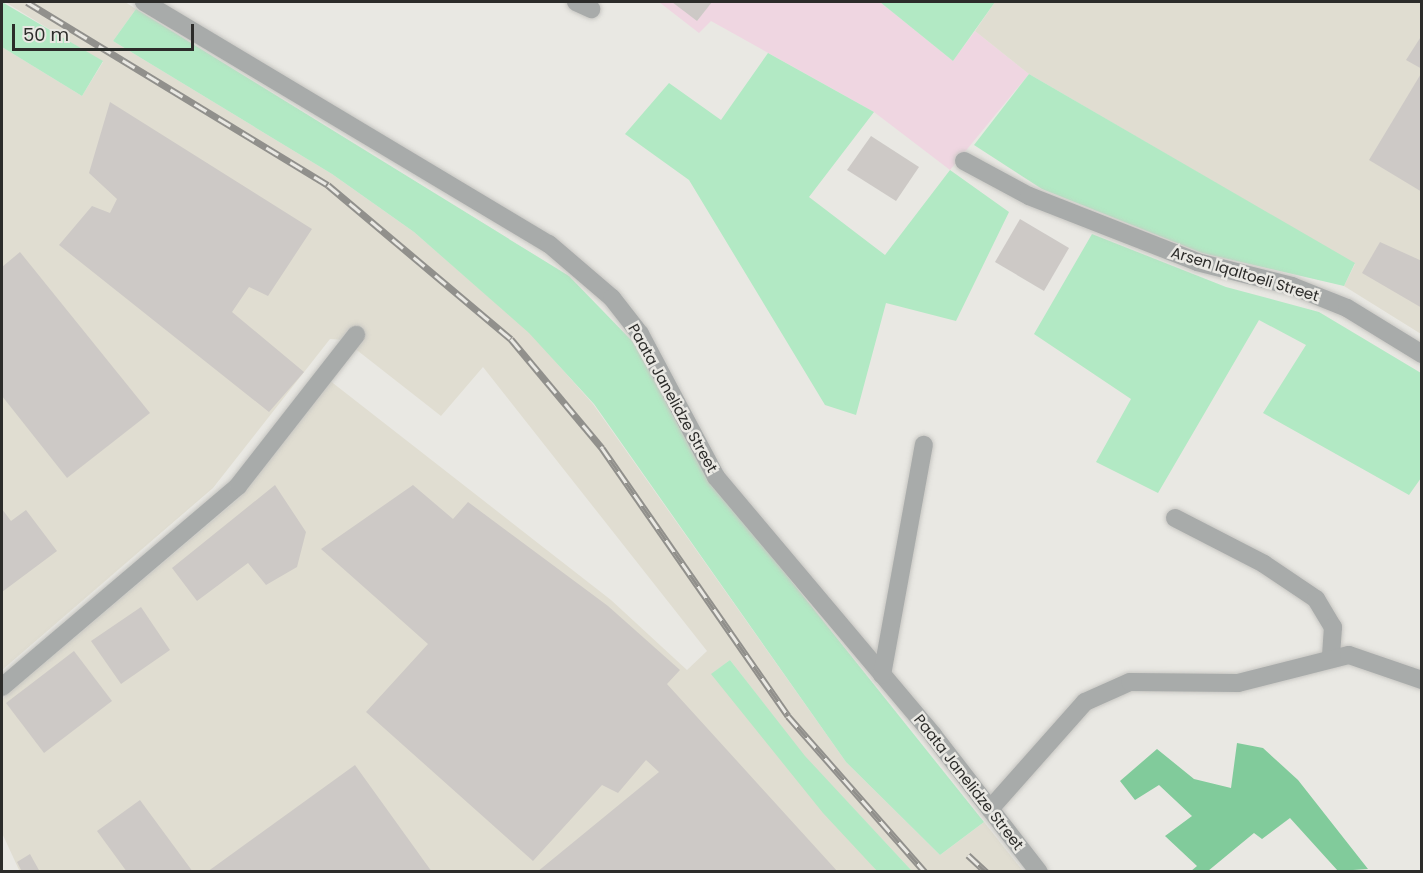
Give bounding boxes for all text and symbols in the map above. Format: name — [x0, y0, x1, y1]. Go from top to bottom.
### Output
scale bar — [15, 12, 196, 50]
text: 50 m — [23, 22, 69, 47]
street label: Arsen Iqaltoeli Street — [1169, 243, 1321, 305]
street label: Paata Janelidze Street — [625, 321, 721, 475]
street label: Paata Janelidze Street — [910, 711, 1028, 853]

